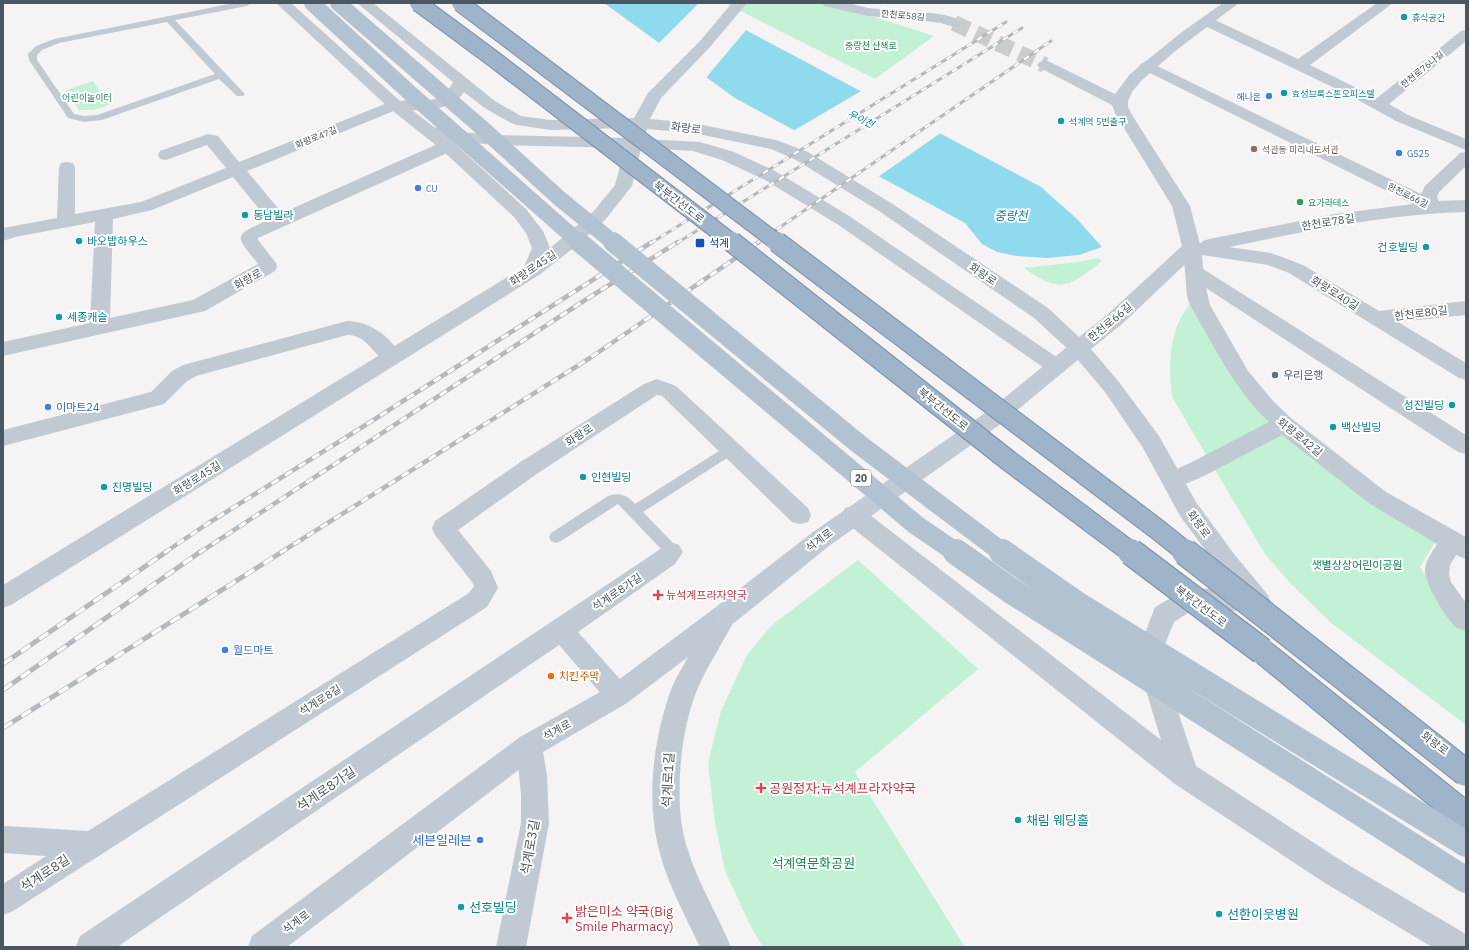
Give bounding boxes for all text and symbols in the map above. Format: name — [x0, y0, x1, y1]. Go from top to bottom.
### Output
street label: 한천로58길 — [881, 8, 925, 22]
marker: 휴식공간 — [1399, 12, 1409, 22]
place label: 휴식공간 — [1412, 12, 1446, 23]
park label: 중랑천 산책로 — [845, 40, 897, 51]
street label: 한천로76나길 — [1398, 48, 1446, 90]
marker: 효성브룩스톤오피스텔 — [1279, 88, 1289, 98]
place label: 효성브룩스톤오피스텔 — [1292, 88, 1375, 99]
place label: 해나온 — [1236, 91, 1261, 102]
marker: 해나온 — [1264, 91, 1274, 101]
park label: 어린이놀이터 — [62, 92, 112, 103]
water label: 우이천 — [846, 107, 878, 132]
marker: 석계역 5번출구 — [1056, 116, 1066, 126]
place label: 석계역 5번출구 — [1069, 116, 1127, 127]
street label: 화랑로 — [670, 119, 702, 137]
street label: 화랑로47길 — [294, 124, 338, 150]
marker: 석관동 미리내도서관 — [1249, 144, 1259, 154]
place label: 석관동 미리내도서관 — [1262, 144, 1339, 155]
marker: GS25 — [1394, 148, 1404, 158]
place label: GS25 — [1407, 148, 1429, 159]
street label: 북부간선도로 — [651, 178, 707, 226]
street label: 한천로66길 — [1386, 180, 1430, 210]
marker: CU — [413, 183, 423, 193]
place label: CU — [426, 183, 438, 194]
marker: 요가라테스 — [1295, 197, 1305, 207]
place label: 요가라테스 — [1308, 197, 1349, 208]
place label: 동남빌라 — [253, 208, 293, 222]
water label: 중랑천 — [994, 208, 1030, 223]
marker: 동남빌라 — [240, 210, 250, 220]
street label: 한천로78길 — [1300, 211, 1356, 233]
place label: 바오밥하우스 — [87, 234, 148, 248]
marker: 바오밥하우스 — [74, 236, 84, 246]
place label: 석계 — [709, 236, 729, 250]
marker: 석계 — [694, 237, 706, 249]
place label: 건호빌딩 — [1378, 240, 1418, 254]
marker: 건호빌딩 — [1421, 242, 1431, 252]
street label: 화랑로45길 — [507, 247, 559, 289]
street label: 화랑로 — [966, 260, 1000, 288]
street label: 화랑로 — [231, 266, 265, 292]
street label: 화랑로40길 — [1309, 273, 1361, 313]
street label: 한천로66길 — [1085, 299, 1135, 345]
street label: 한천로80길 — [1394, 303, 1448, 323]
place label: 세종캐슬 — [67, 310, 107, 324]
marker: 세종캐슬 — [54, 312, 64, 322]
place label: 우리은행 — [1283, 368, 1323, 382]
marker: 우리은행 — [1270, 370, 1280, 380]
street label: 북부간선도로 — [915, 384, 971, 434]
place label: 성진빌딩 — [1404, 398, 1444, 412]
place label: 이마트24 — [56, 400, 100, 414]
marker: 성진빌딩 — [1447, 400, 1457, 410]
marker: 이마트24 — [43, 402, 53, 412]
street label: 화랑로42길 — [1275, 415, 1325, 459]
place label: 백산빌딩 — [1341, 420, 1381, 434]
street label: 화랑로 — [562, 421, 596, 449]
marker: 백산빌딩 — [1328, 422, 1338, 432]
street label: 화랑로45길 — [171, 458, 223, 498]
place label: 인현빌딩 — [591, 470, 631, 484]
road number: 20 — [851, 470, 871, 486]
marker: 인현빌딩 — [578, 472, 588, 482]
place label: 진명빌딩 — [112, 480, 152, 494]
marker: 진명빌딩 — [99, 482, 109, 492]
street label: 화랑로 — [1184, 508, 1214, 540]
street label: 석계로 — [803, 525, 835, 555]
park label: 샛별상상어린이공원 — [1311, 558, 1403, 572]
street label: 석계로8가길 — [589, 570, 645, 614]
street label: 북부간선도로 — [1173, 582, 1229, 630]
place label: 뉴석계프라자약국 — [666, 588, 747, 602]
marker: 뉴석계프라자약국 — [653, 590, 663, 600]
place label: 월드마트 — [233, 643, 273, 657]
marker: 월드마트 — [220, 645, 230, 655]
place label: 치킨주막 — [559, 669, 599, 683]
marker: 치킨주막 — [546, 671, 556, 681]
street label: 석계로8길 — [296, 682, 344, 718]
street label: 석계로 — [540, 717, 574, 743]
street label: 화랑로 — [1419, 728, 1451, 758]
street label: 석계로1길 — [658, 752, 678, 808]
street label: 석계로8가길 — [293, 763, 359, 815]
place label: 공원정자;뉴석계프라자약국 — [769, 780, 916, 797]
marker: 공원정자;뉴석계프라자약국 — [756, 783, 766, 793]
place label: 채림 웨딩홀 — [1026, 812, 1089, 829]
marker: 채림 웨딩홀 — [1013, 815, 1023, 825]
street label: 석계로3길 — [517, 818, 543, 876]
place label: 세븐일레븐 — [412, 832, 472, 849]
marker: 세븐일레븐 — [475, 835, 485, 845]
street label: 석계로8길 — [17, 851, 73, 895]
park label: 석계역문화공원 — [771, 855, 855, 872]
place label: 선호빌딩 — [469, 899, 517, 916]
marker: 선호빌딩 — [456, 902, 466, 912]
place label: 밝은미소 약국(Big Smile Pharmacy) — [575, 903, 674, 935]
place label: 선한이웃병원 — [1227, 906, 1299, 923]
street label: 석계로 — [280, 907, 312, 937]
marker: 선한이웃병원 — [1214, 909, 1224, 919]
marker: 밝은미소 약국(Big Smile Pharmacy) — [562, 913, 572, 923]

